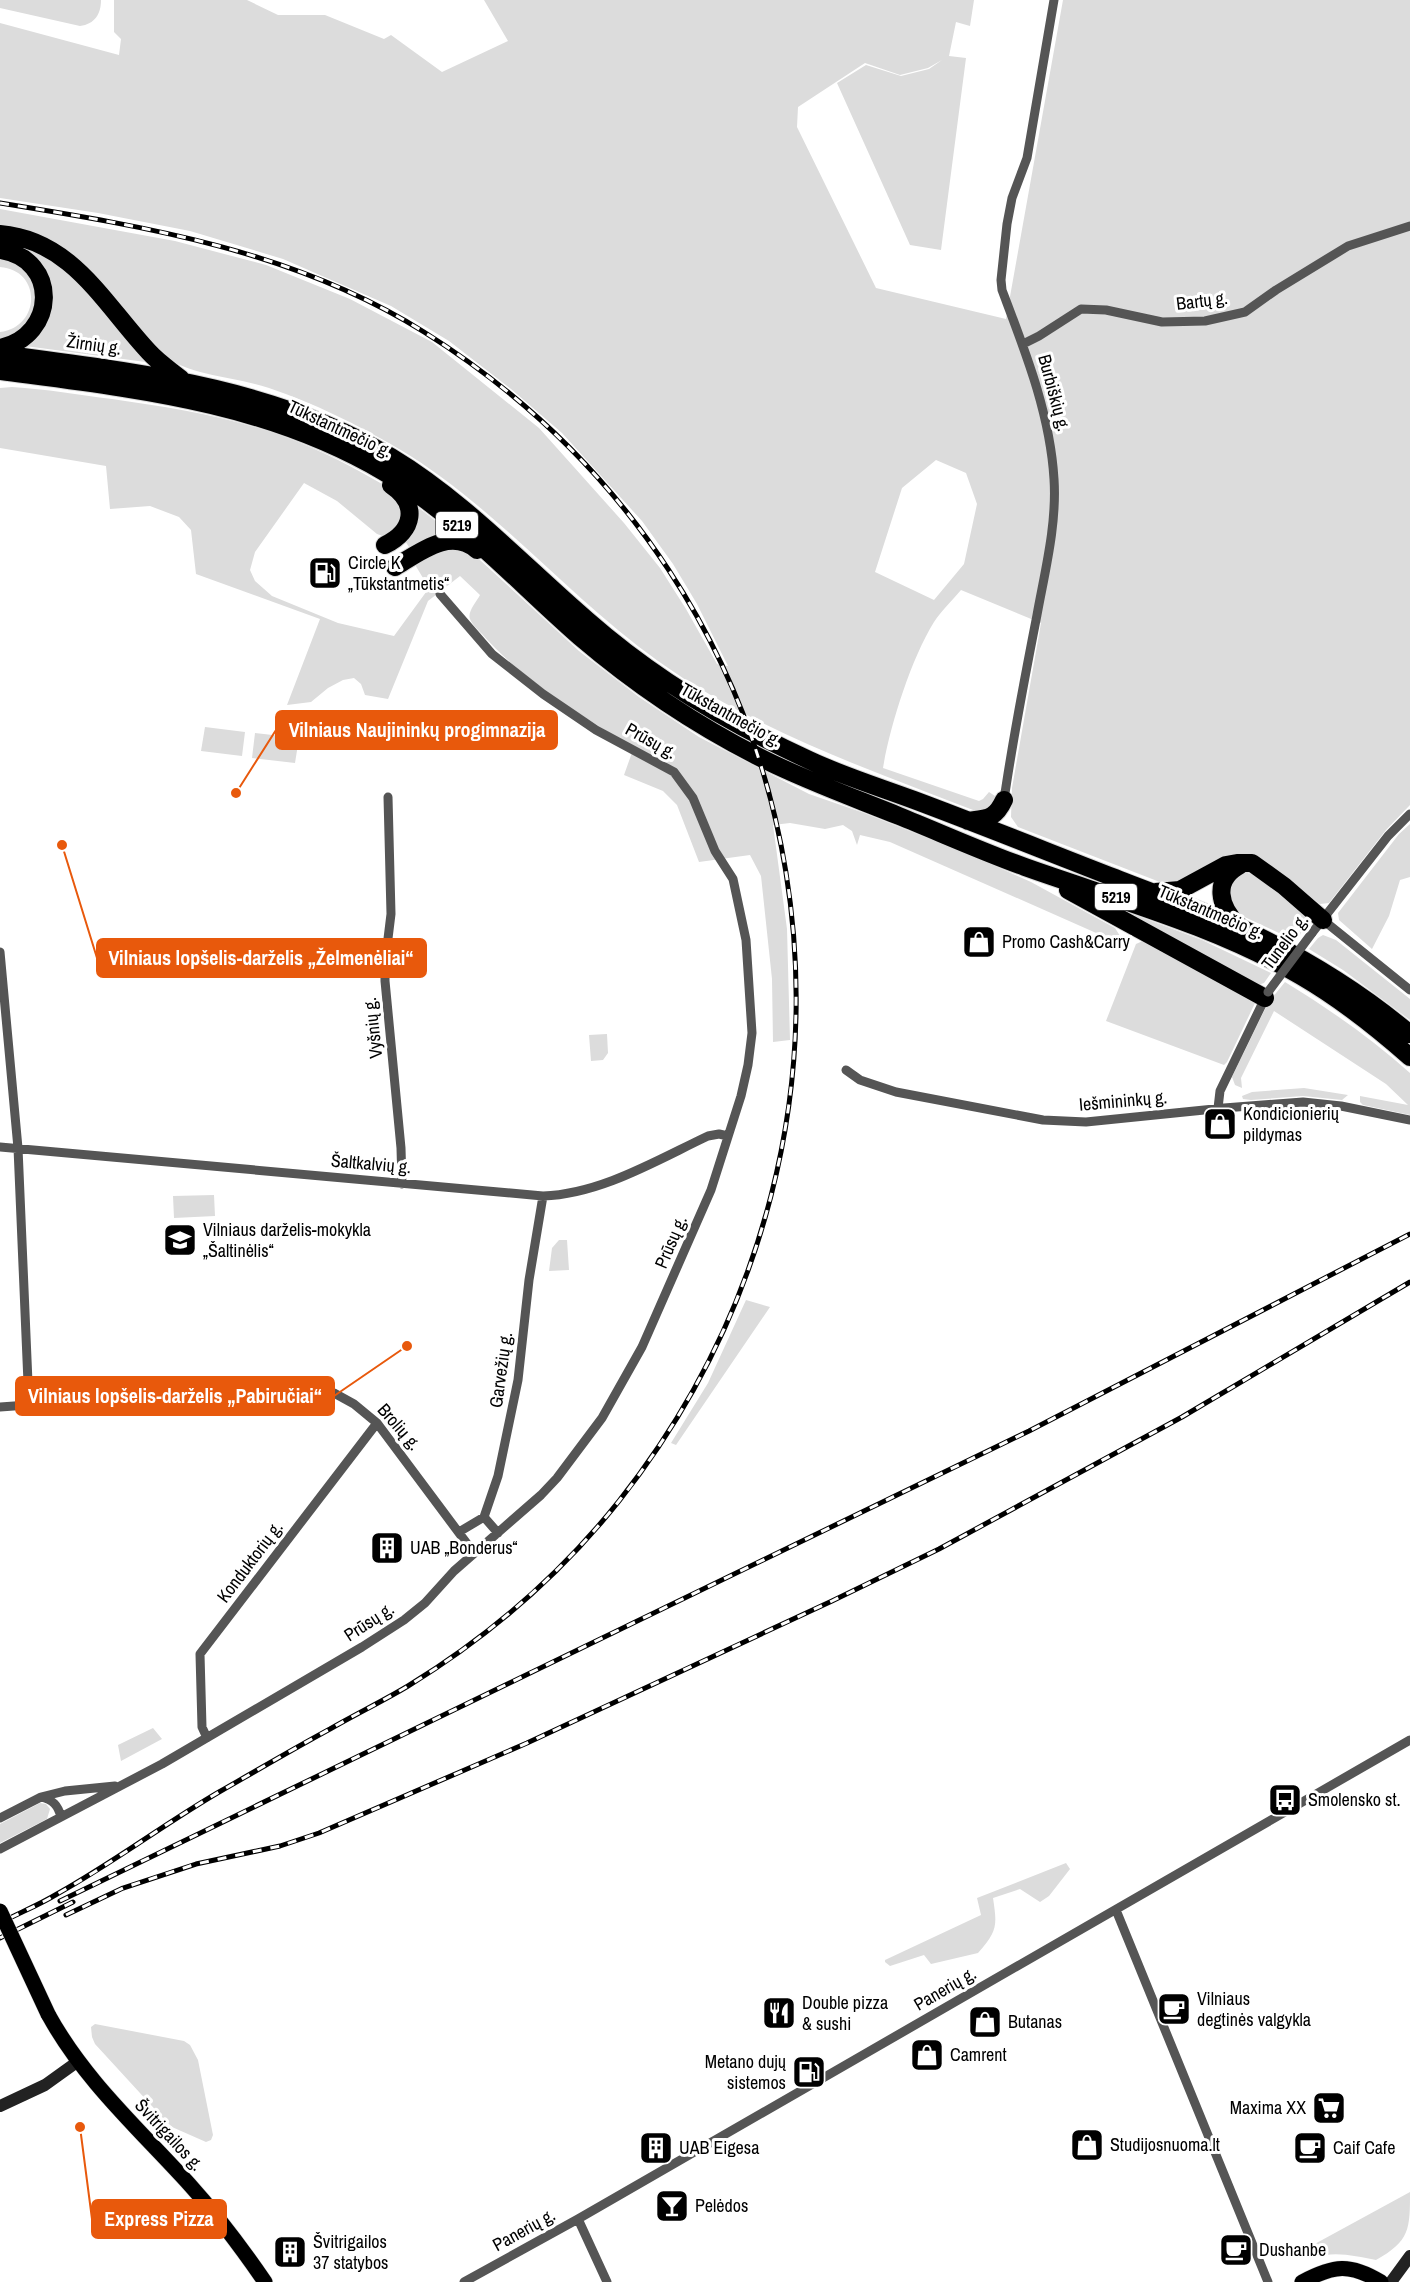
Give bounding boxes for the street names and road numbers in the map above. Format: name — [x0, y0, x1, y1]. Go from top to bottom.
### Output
street label: Bartų g. — [1175, 285, 1229, 316]
street label: Žirnių g. — [65, 328, 123, 361]
street label: Burbiškių g. — [1032, 352, 1077, 434]
street label: Tūkstantmečio g. — [284, 394, 396, 464]
road number: 5219 — [436, 512, 478, 538]
street label: Tūkstantmečio g. — [676, 676, 786, 753]
street label: Prūsų g. — [621, 716, 681, 765]
street label: Tūkstantmečio g. — [1155, 878, 1268, 945]
road number: 5219 — [1095, 884, 1137, 910]
street label: Tunelio g. — [1255, 908, 1314, 975]
street label: Vyšnių g. — [357, 996, 388, 1060]
street label: Iešmininkų g. — [1078, 1084, 1168, 1117]
street label: Šaltkalvių g. — [330, 1148, 412, 1179]
street label: Prūsų g. — [648, 1212, 693, 1272]
street label: Garvežių g. — [483, 1330, 518, 1409]
street label: Brolių g. — [372, 1398, 427, 1456]
street label: Konduktorių g. — [211, 1516, 288, 1608]
street label: Prūsų g. — [339, 1596, 399, 1647]
street label: Panerių g. — [909, 1961, 980, 2016]
street label: Švitrigailos g. — [129, 2093, 209, 2176]
street label: Panerių g. — [488, 2202, 560, 2257]

